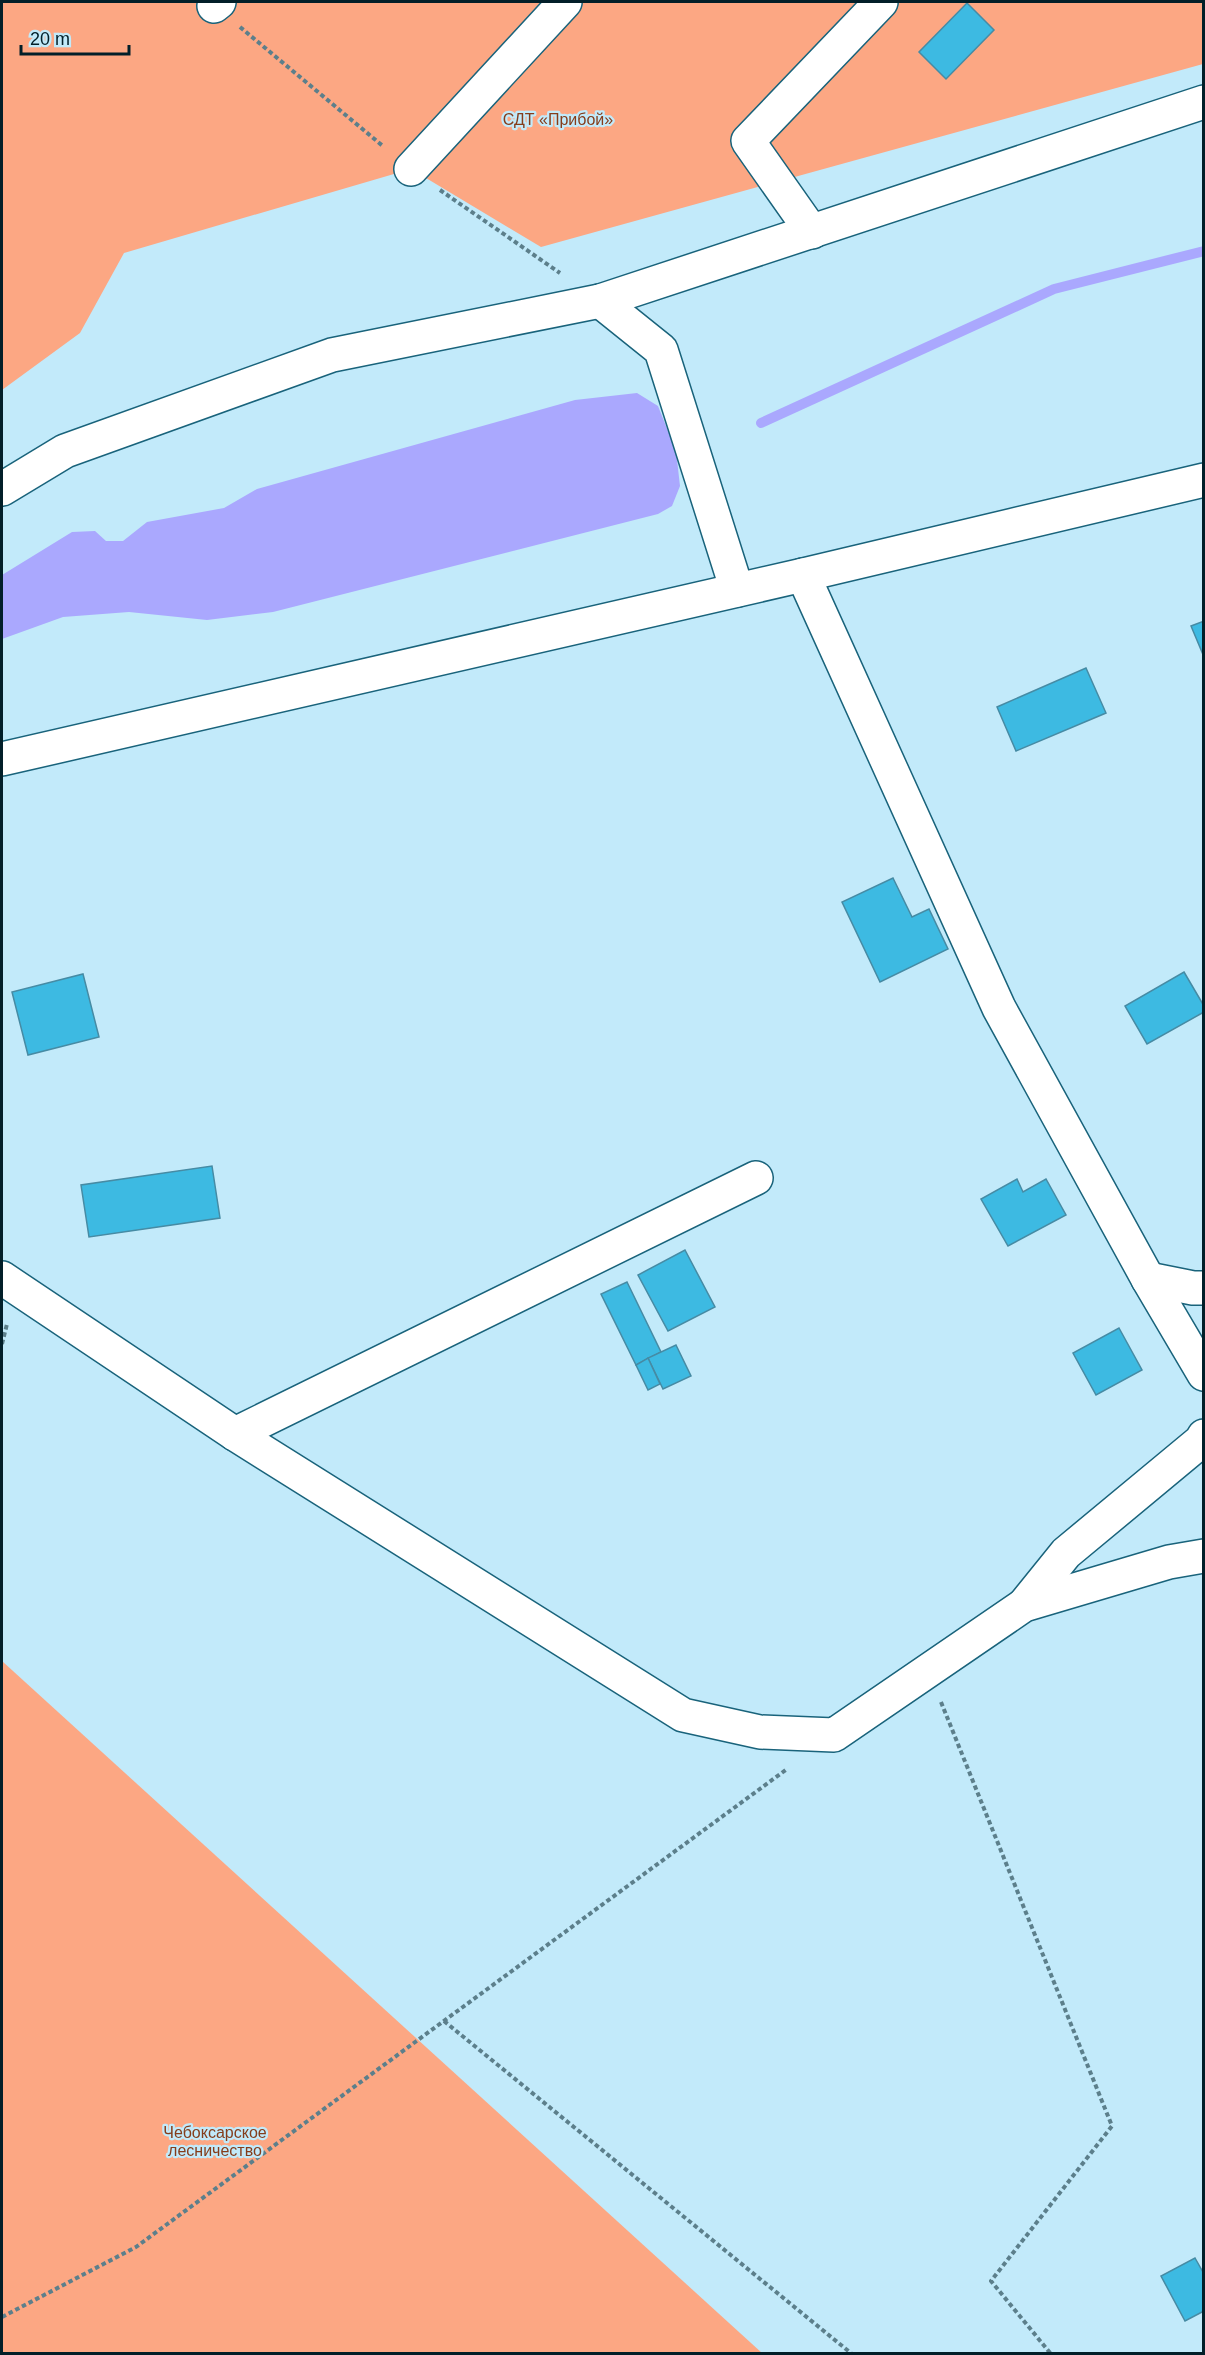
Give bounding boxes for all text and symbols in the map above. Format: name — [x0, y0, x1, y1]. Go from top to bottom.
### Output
scale bar — [21, 18, 129, 56]
text: 20 m — [30, 29, 70, 49]
park label: СДТ «Прибой» — [503, 111, 613, 128]
park label: Чебоксарское лесничество — [163, 2124, 267, 2159]

